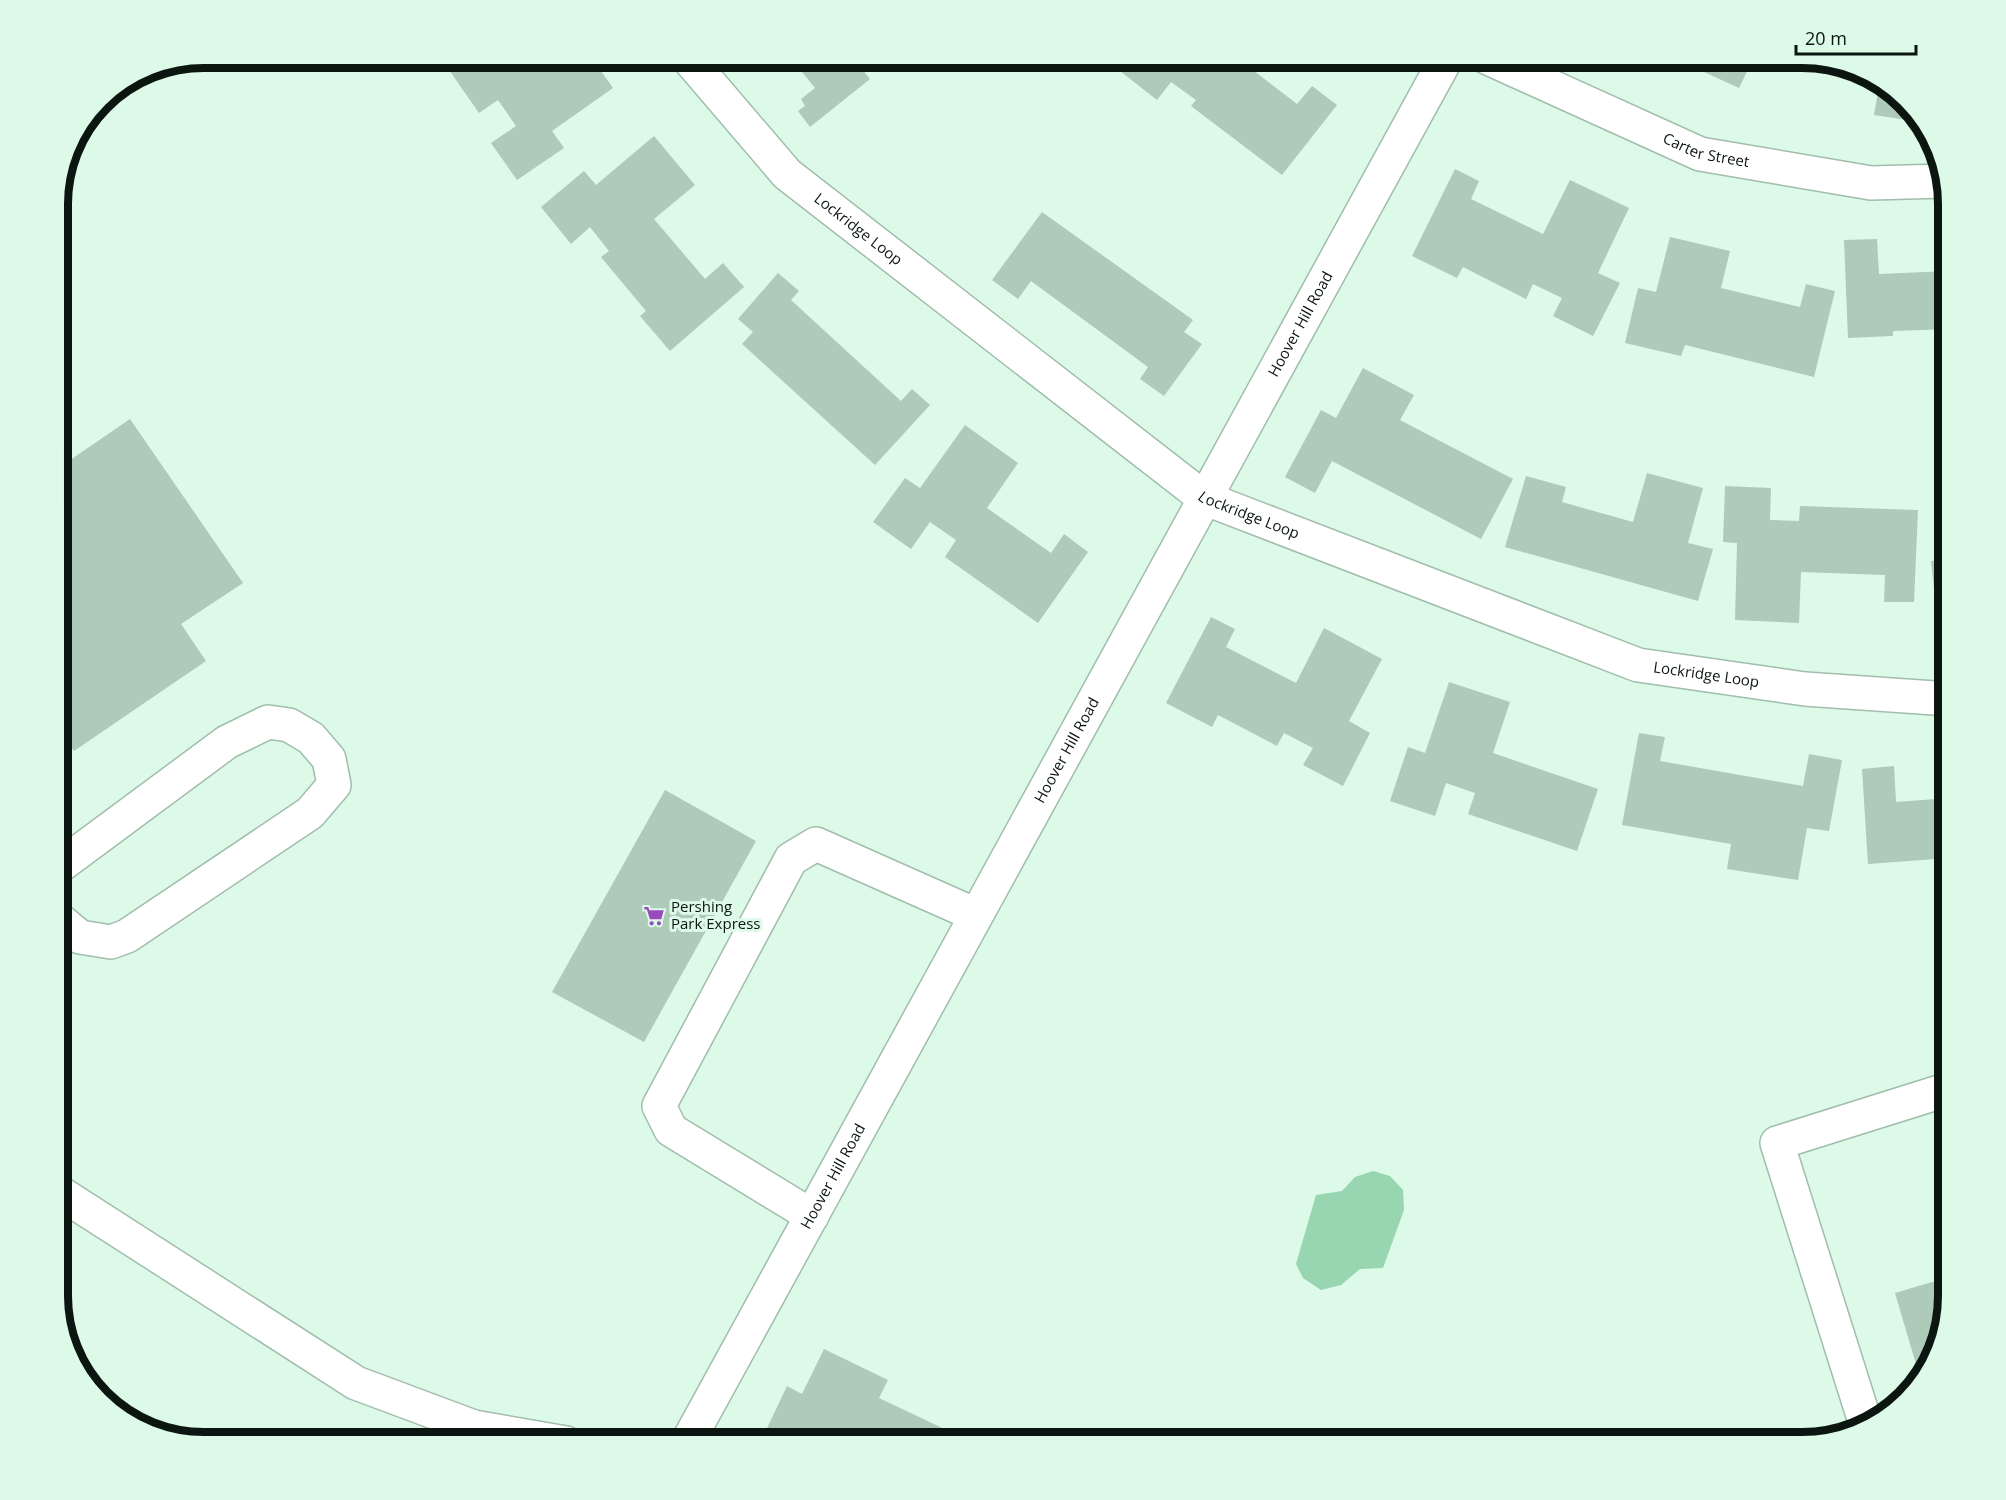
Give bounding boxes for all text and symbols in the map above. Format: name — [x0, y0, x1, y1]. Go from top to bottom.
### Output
scale bar — [1796, 18, 1916, 56]
text: 20 m — [1805, 26, 1847, 50]
street label: Carter Street — [1660, 128, 1751, 171]
street label: Lockridge Loop — [810, 188, 907, 269]
street label: Hoover Hill Road — [1263, 267, 1337, 380]
street label: Lockridge Loop — [1194, 486, 1303, 543]
street label: Lockridge Loop — [1652, 656, 1761, 691]
street label: Hoover Hill Road — [1029, 694, 1103, 806]
place label: Pershing Park Express — [671, 896, 760, 933]
supermarket icon: Pershing Park Express — [642, 904, 666, 928]
street label: Hoover Hill Road — [795, 1120, 869, 1232]

